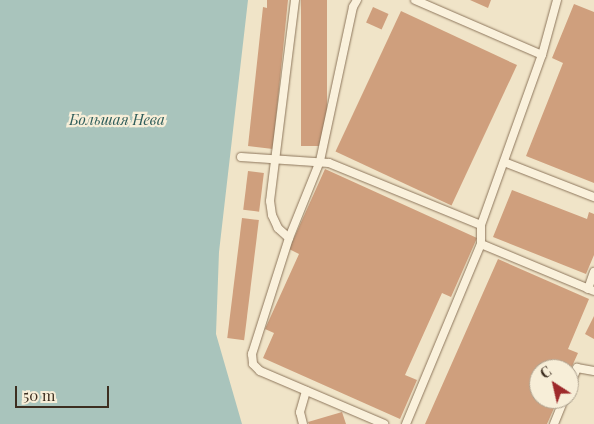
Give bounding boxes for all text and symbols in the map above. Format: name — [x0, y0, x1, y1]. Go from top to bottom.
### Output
water label: Большая Нева — [69, 111, 165, 129]
north arrow — [529, 359, 579, 409]
text: С — [536, 362, 555, 383]
scale bar — [18, 376, 111, 408]
text: 50 m — [23, 385, 55, 405]

